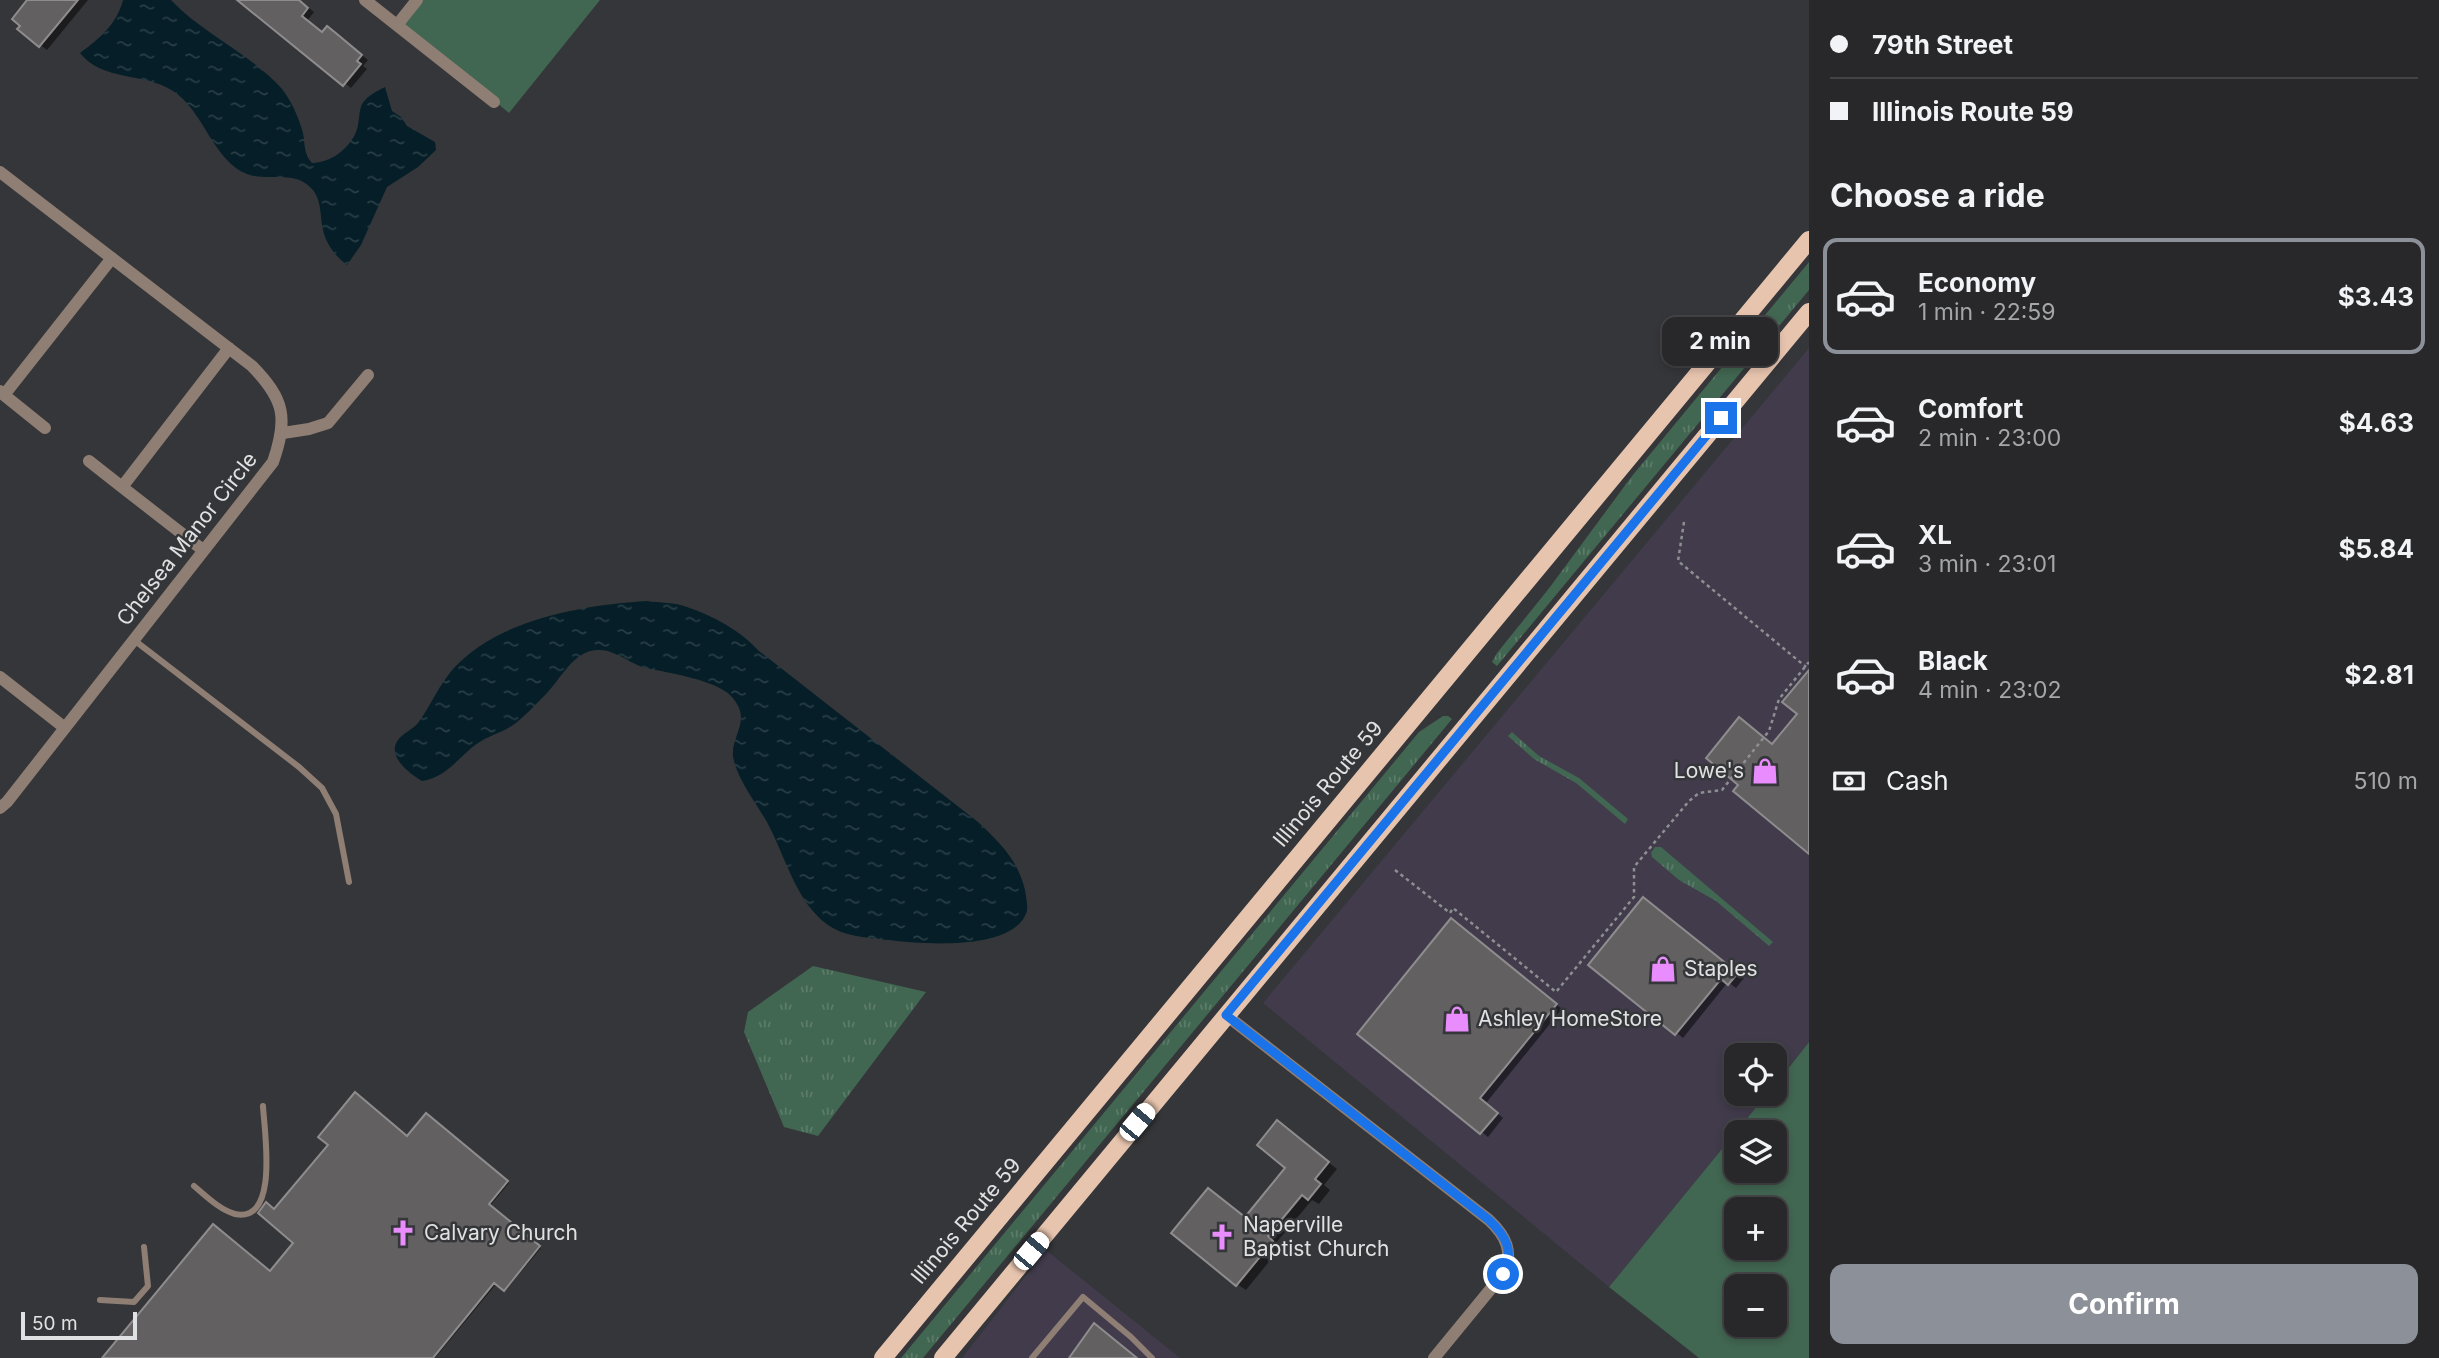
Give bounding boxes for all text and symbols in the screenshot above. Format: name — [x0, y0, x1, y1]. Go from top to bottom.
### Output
text: 79th Street — [1872, 29, 2013, 60]
text: Illinois Route 59 — [1872, 96, 2074, 127]
text: Choose a ride — [1830, 176, 2045, 215]
icon: car — [1834, 265, 1897, 328]
text: Economy — [1918, 267, 2036, 298]
text: $3.43 — [2338, 281, 2414, 312]
text: 1 min · 22:59 — [1918, 298, 2056, 326]
callout: 2 min — [1663, 316, 1779, 366]
text: 2 min — [1689, 327, 1751, 355]
icon: car — [1834, 391, 1897, 454]
text: Comfort — [1918, 393, 2023, 424]
route end — [1705, 402, 1737, 434]
text: $4.63 — [2339, 407, 2414, 438]
text: 2 min · 23:00 — [1918, 424, 2061, 452]
street label: Chelsea Manor Circle — [111, 447, 262, 630]
icon: car — [1834, 517, 1897, 580]
text: XL — [1918, 519, 1952, 550]
text: $5.84 — [2339, 533, 2414, 564]
text: 3 min · 23:01 — [1918, 550, 2056, 578]
icon: car — [1834, 643, 1897, 706]
text: Black — [1918, 645, 1988, 676]
text: $2.81 — [2345, 659, 2414, 690]
text: 4 min · 23:02 — [1918, 676, 2062, 704]
street label: Illinois Route 59 — [1268, 716, 1388, 852]
shop icon: Lowe's — [1750, 756, 1780, 786]
place label: Lowe's — [1674, 758, 1744, 783]
icon: cash — [1830, 762, 1868, 800]
text: Cash — [1886, 765, 1949, 796]
text: 510 m — [2354, 767, 2418, 795]
shop icon: Staples — [1648, 954, 1678, 984]
place label: Staples — [1684, 956, 1758, 981]
shop icon: Ashley HomeStore — [1442, 1004, 1472, 1034]
place label: Ashley HomeStore — [1478, 1006, 1662, 1031]
map controls — [1724, 1043, 1787, 1337]
button: locate — [1724, 1043, 1787, 1106]
car — [1116, 1099, 1159, 1145]
button: layers — [1724, 1120, 1787, 1183]
street label: Illinois Route 59 — [906, 1153, 1026, 1289]
button: + — [1724, 1197, 1787, 1260]
place label: Naperville Baptist Church — [1243, 1212, 1389, 1261]
church icon: Calvary Church — [388, 1218, 418, 1248]
place label: Calvary Church — [424, 1220, 578, 1245]
church icon: Naperville Baptist Church — [1207, 1222, 1237, 1252]
car — [1010, 1228, 1053, 1274]
route start — [1487, 1258, 1519, 1290]
button: Confirm — [1830, 1264, 2418, 1344]
button: − — [1724, 1274, 1787, 1337]
scale bar — [21, 1309, 136, 1341]
text: 50 m — [32, 1312, 78, 1335]

